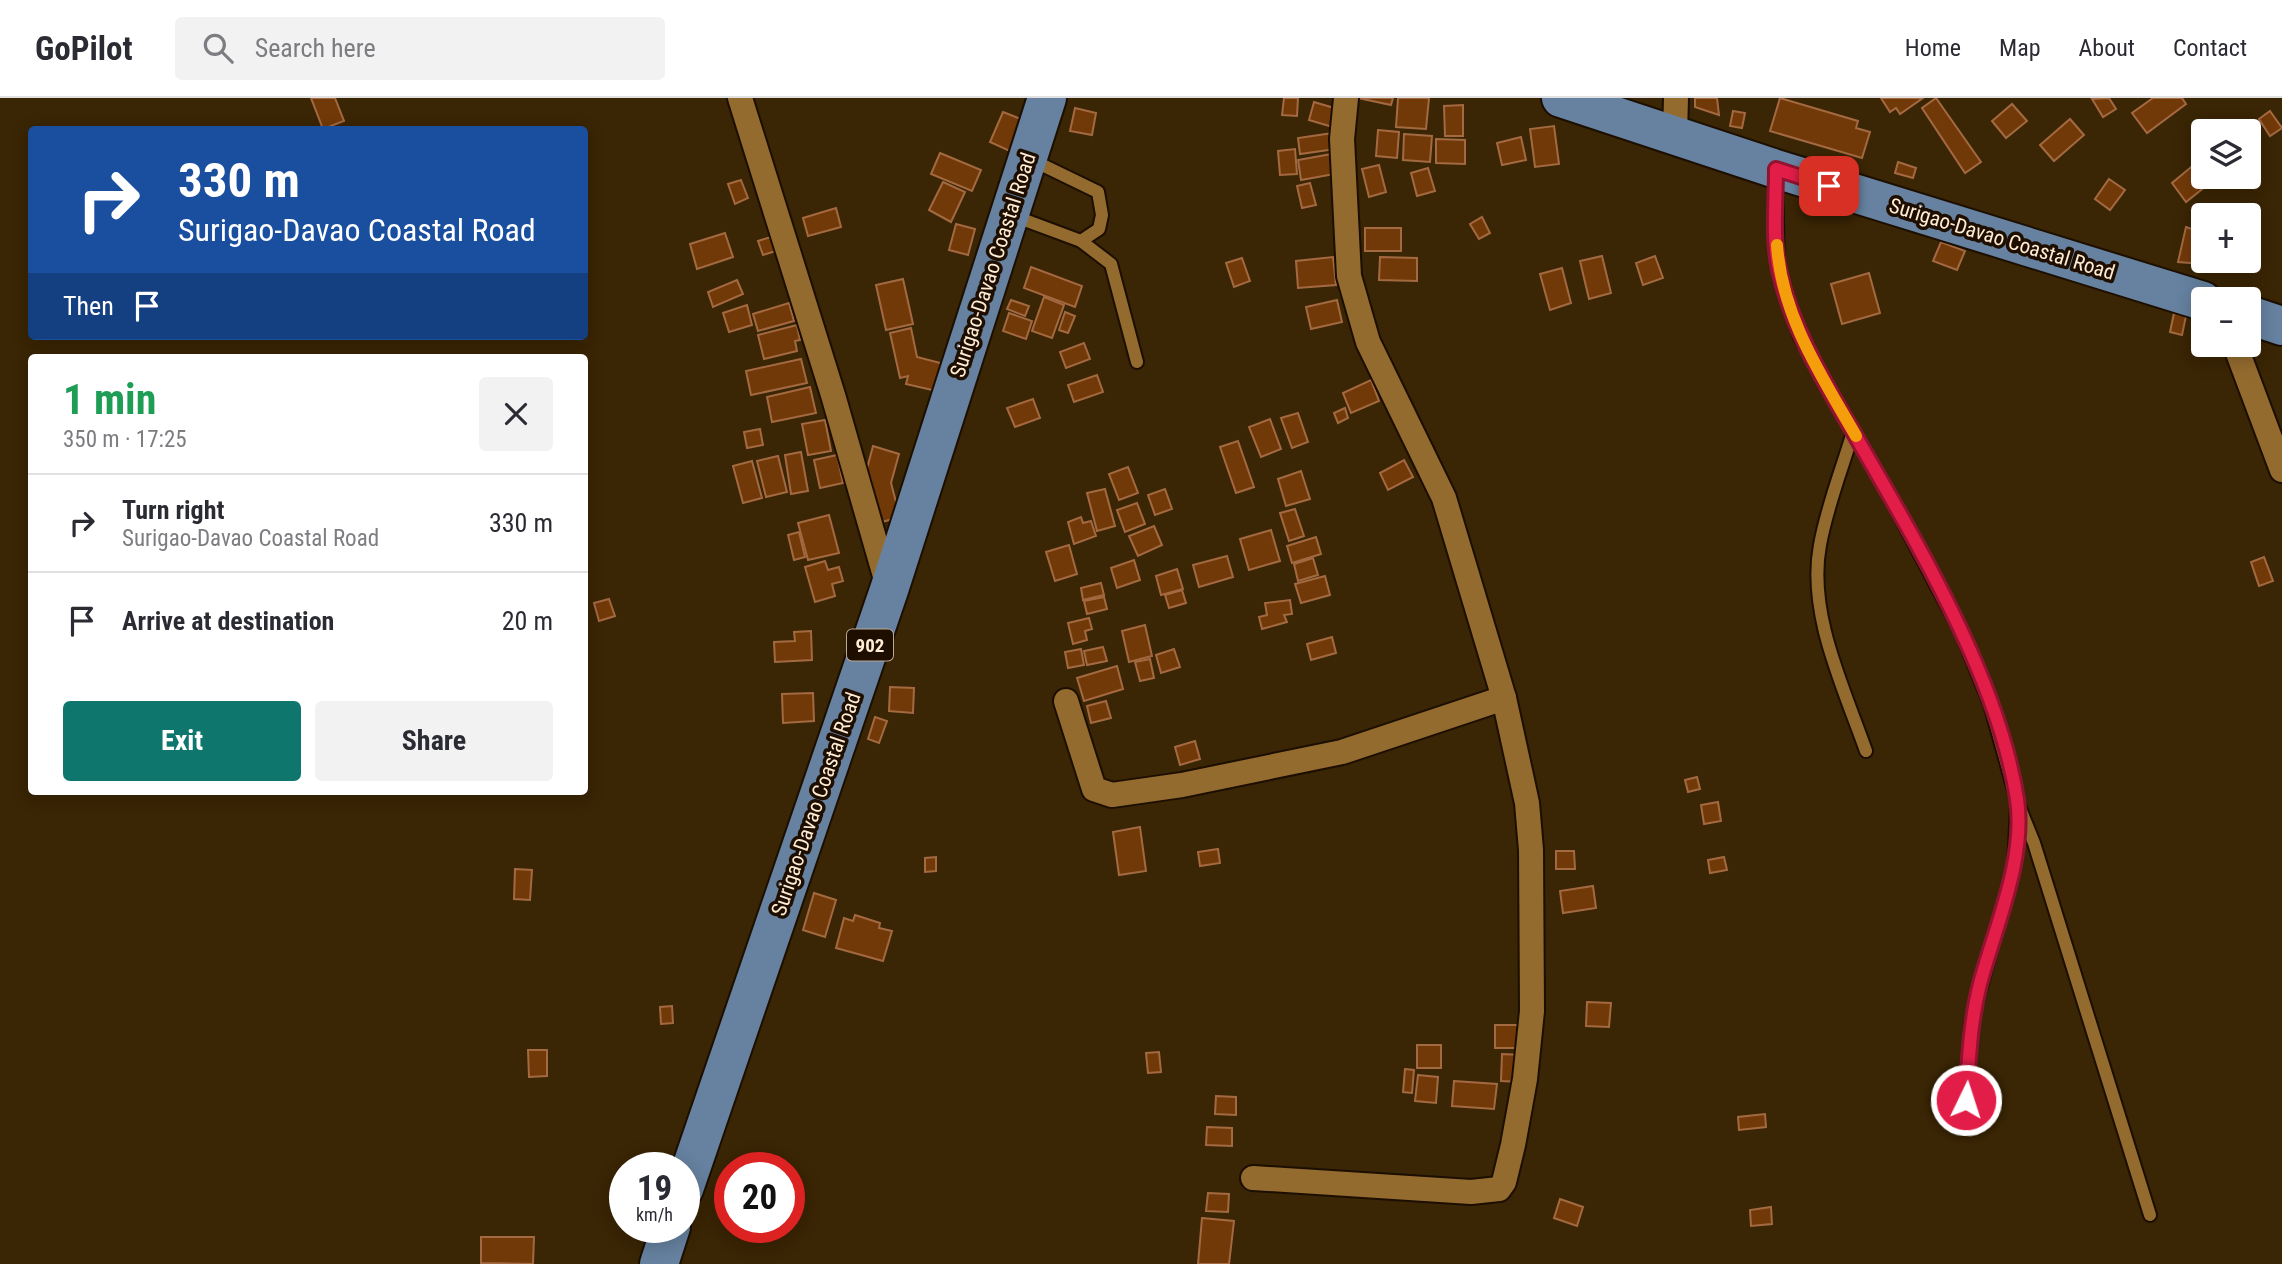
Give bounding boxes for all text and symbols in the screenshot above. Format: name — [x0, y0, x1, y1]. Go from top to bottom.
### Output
search box — [175, 17, 665, 80]
text: GoPilot — [35, 29, 133, 68]
icon: search — [199, 29, 237, 67]
text: Search here — [255, 33, 376, 63]
text: Home — [1905, 34, 1961, 62]
text: Map — [1999, 34, 2041, 62]
text: About — [2079, 34, 2135, 62]
text: Contact — [2173, 34, 2247, 62]
map controls — [2191, 119, 2261, 357]
button: layers — [2191, 119, 2261, 189]
street label: Surigao-Davao Coastal Road — [945, 150, 1041, 380]
text: 330 m — [178, 152, 300, 209]
icon: right — [63, 154, 154, 245]
pin — [1799, 156, 1859, 216]
icon: arrive — [1810, 167, 1848, 205]
street label: Surigao-Davao Coastal Road — [1886, 193, 2118, 285]
button: + — [2191, 203, 2261, 273]
text: Surigao-Davao Coastal Road — [178, 211, 536, 249]
icon: arrive — [128, 287, 166, 325]
button: − — [2191, 287, 2261, 357]
text: Then — [63, 291, 114, 321]
text: 1 min — [63, 375, 156, 424]
button: close — [479, 377, 553, 451]
text: 350 m · 17:25 — [63, 426, 187, 453]
text: Turn right — [122, 495, 224, 525]
icon: right — [63, 504, 101, 542]
text: 330 m — [489, 508, 553, 538]
text: Surigao-Davao Coastal Road — [122, 525, 379, 552]
icon: arrive — [63, 602, 101, 640]
text: Arrive at destination — [122, 606, 334, 636]
text: 20 m — [502, 606, 553, 636]
road number: 902 — [847, 630, 893, 660]
street label: Surigao-Davao Coastal Road — [766, 689, 866, 919]
button: Exit — [63, 701, 301, 781]
button: Share — [315, 701, 553, 781]
position arrow — [1929, 1063, 2003, 1137]
speed limit sign: 20 — [714, 1152, 805, 1243]
text: 19 — [637, 1168, 672, 1209]
text: km/h — [636, 1204, 673, 1225]

